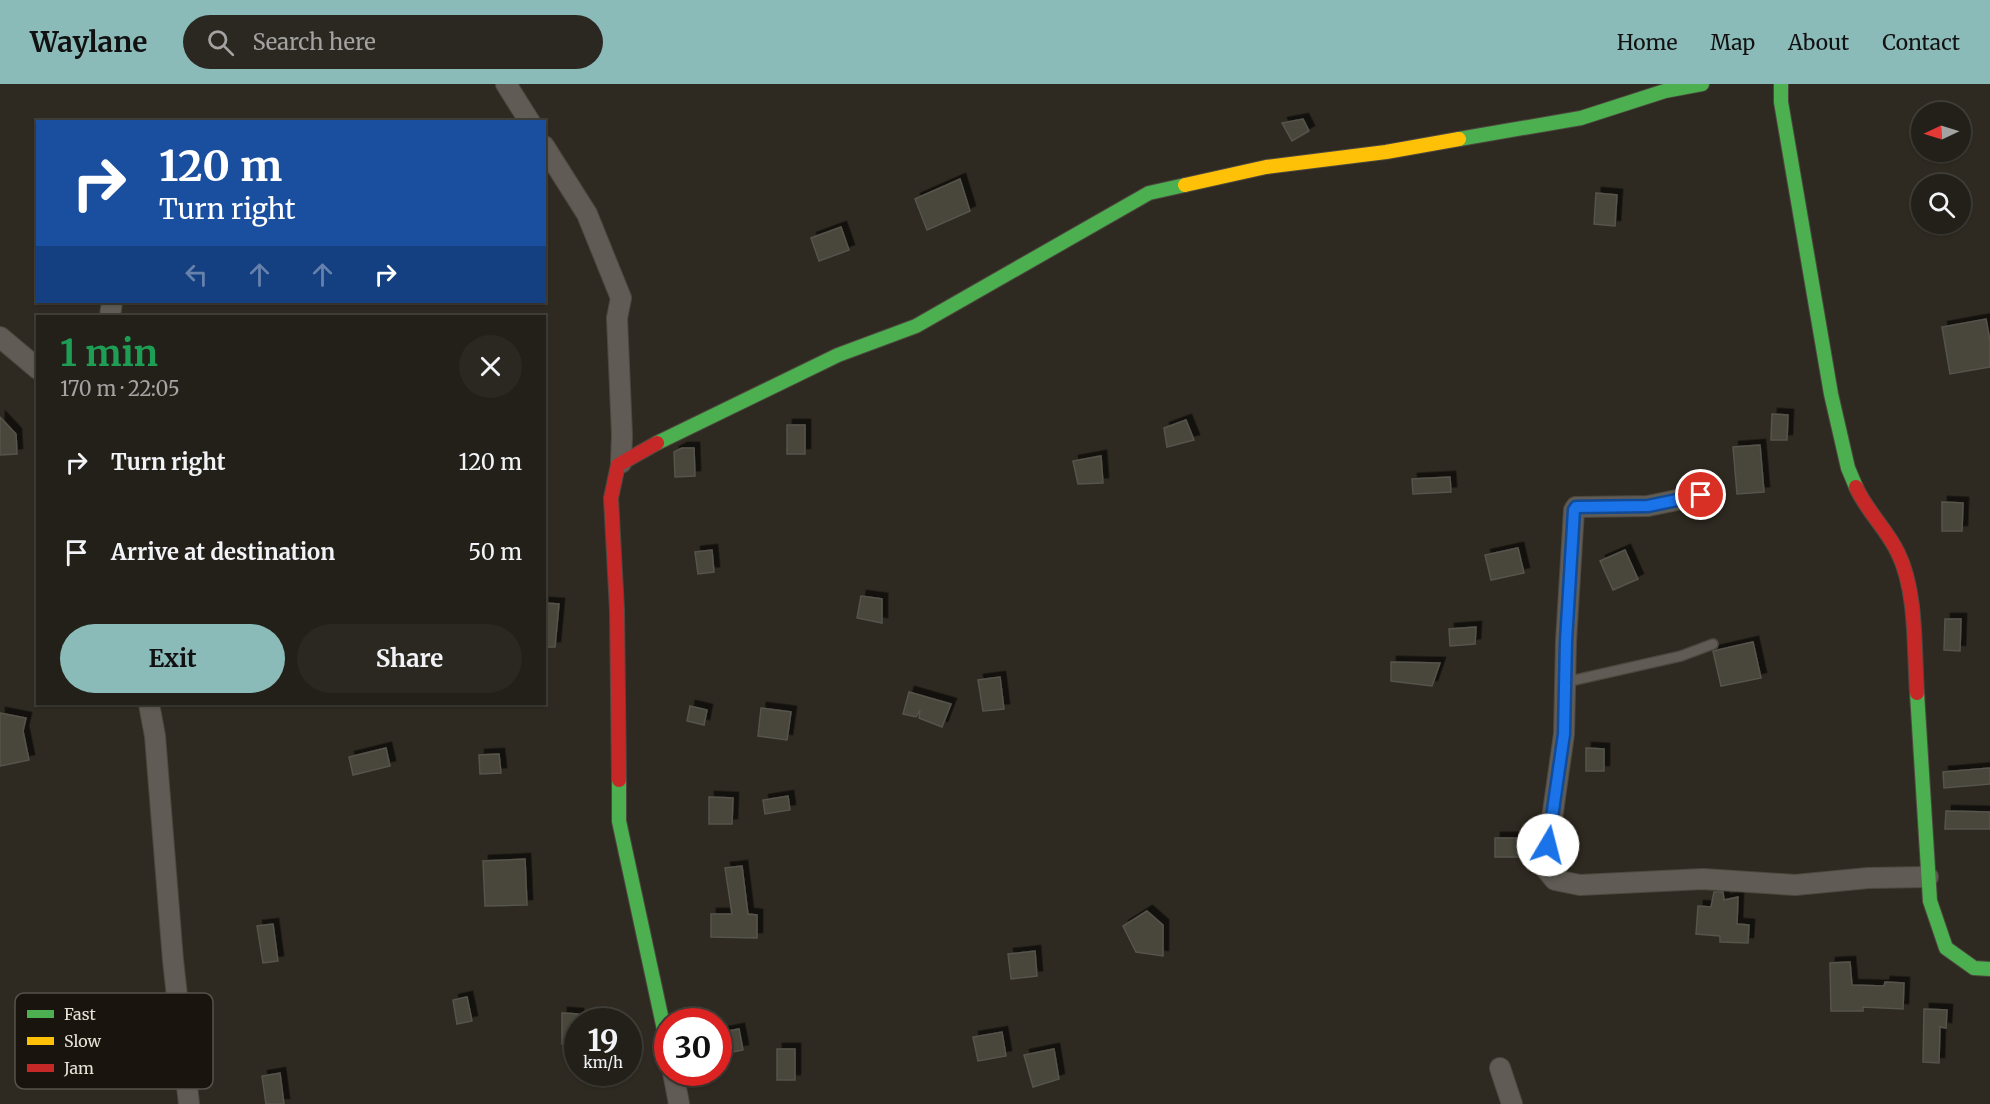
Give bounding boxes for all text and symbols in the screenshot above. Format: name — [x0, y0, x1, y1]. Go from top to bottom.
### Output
search box — [183, 15, 603, 69]
text: Waylane — [30, 24, 147, 60]
icon: search — [204, 26, 237, 59]
text: Search here — [252, 28, 376, 56]
text: Home — [1617, 29, 1677, 56]
text: Map — [1710, 29, 1755, 56]
text: About — [1788, 29, 1849, 56]
text: Contact — [1882, 29, 1960, 56]
north arrow — [1911, 102, 1971, 162]
map controls — [1911, 102, 1971, 234]
text: 120 m — [159, 140, 282, 192]
icon: right — [60, 144, 138, 222]
button: search — [1911, 174, 1971, 234]
text: Turn right — [159, 192, 296, 226]
icon: left — [180, 258, 213, 291]
icon: ahead — [243, 258, 276, 291]
icon: ahead — [306, 258, 339, 291]
icon: right — [369, 258, 402, 291]
text: 1 min — [60, 331, 158, 376]
button: close — [459, 335, 522, 398]
text: 170 m · 22:05 — [60, 376, 180, 401]
icon: right — [60, 446, 93, 479]
text: Turn right — [111, 448, 225, 476]
text: 120 m — [458, 448, 522, 476]
pin — [1675, 469, 1726, 520]
icon: arrive — [1684, 478, 1717, 511]
icon: arrive — [60, 536, 93, 569]
text: Arrive at destination — [111, 538, 335, 566]
text: 50 m — [468, 538, 522, 566]
button: Exit — [60, 624, 285, 693]
button: Share — [297, 624, 522, 693]
position arrow — [1516, 813, 1580, 877]
legend — [15, 993, 213, 1089]
text: Fast — [64, 1004, 97, 1024]
speed limit sign: 30 — [654, 1008, 732, 1086]
text: 19 — [587, 1021, 619, 1059]
text: Slow — [64, 1031, 102, 1051]
text: km/h — [583, 1053, 623, 1072]
text: Jam — [63, 1058, 94, 1078]

